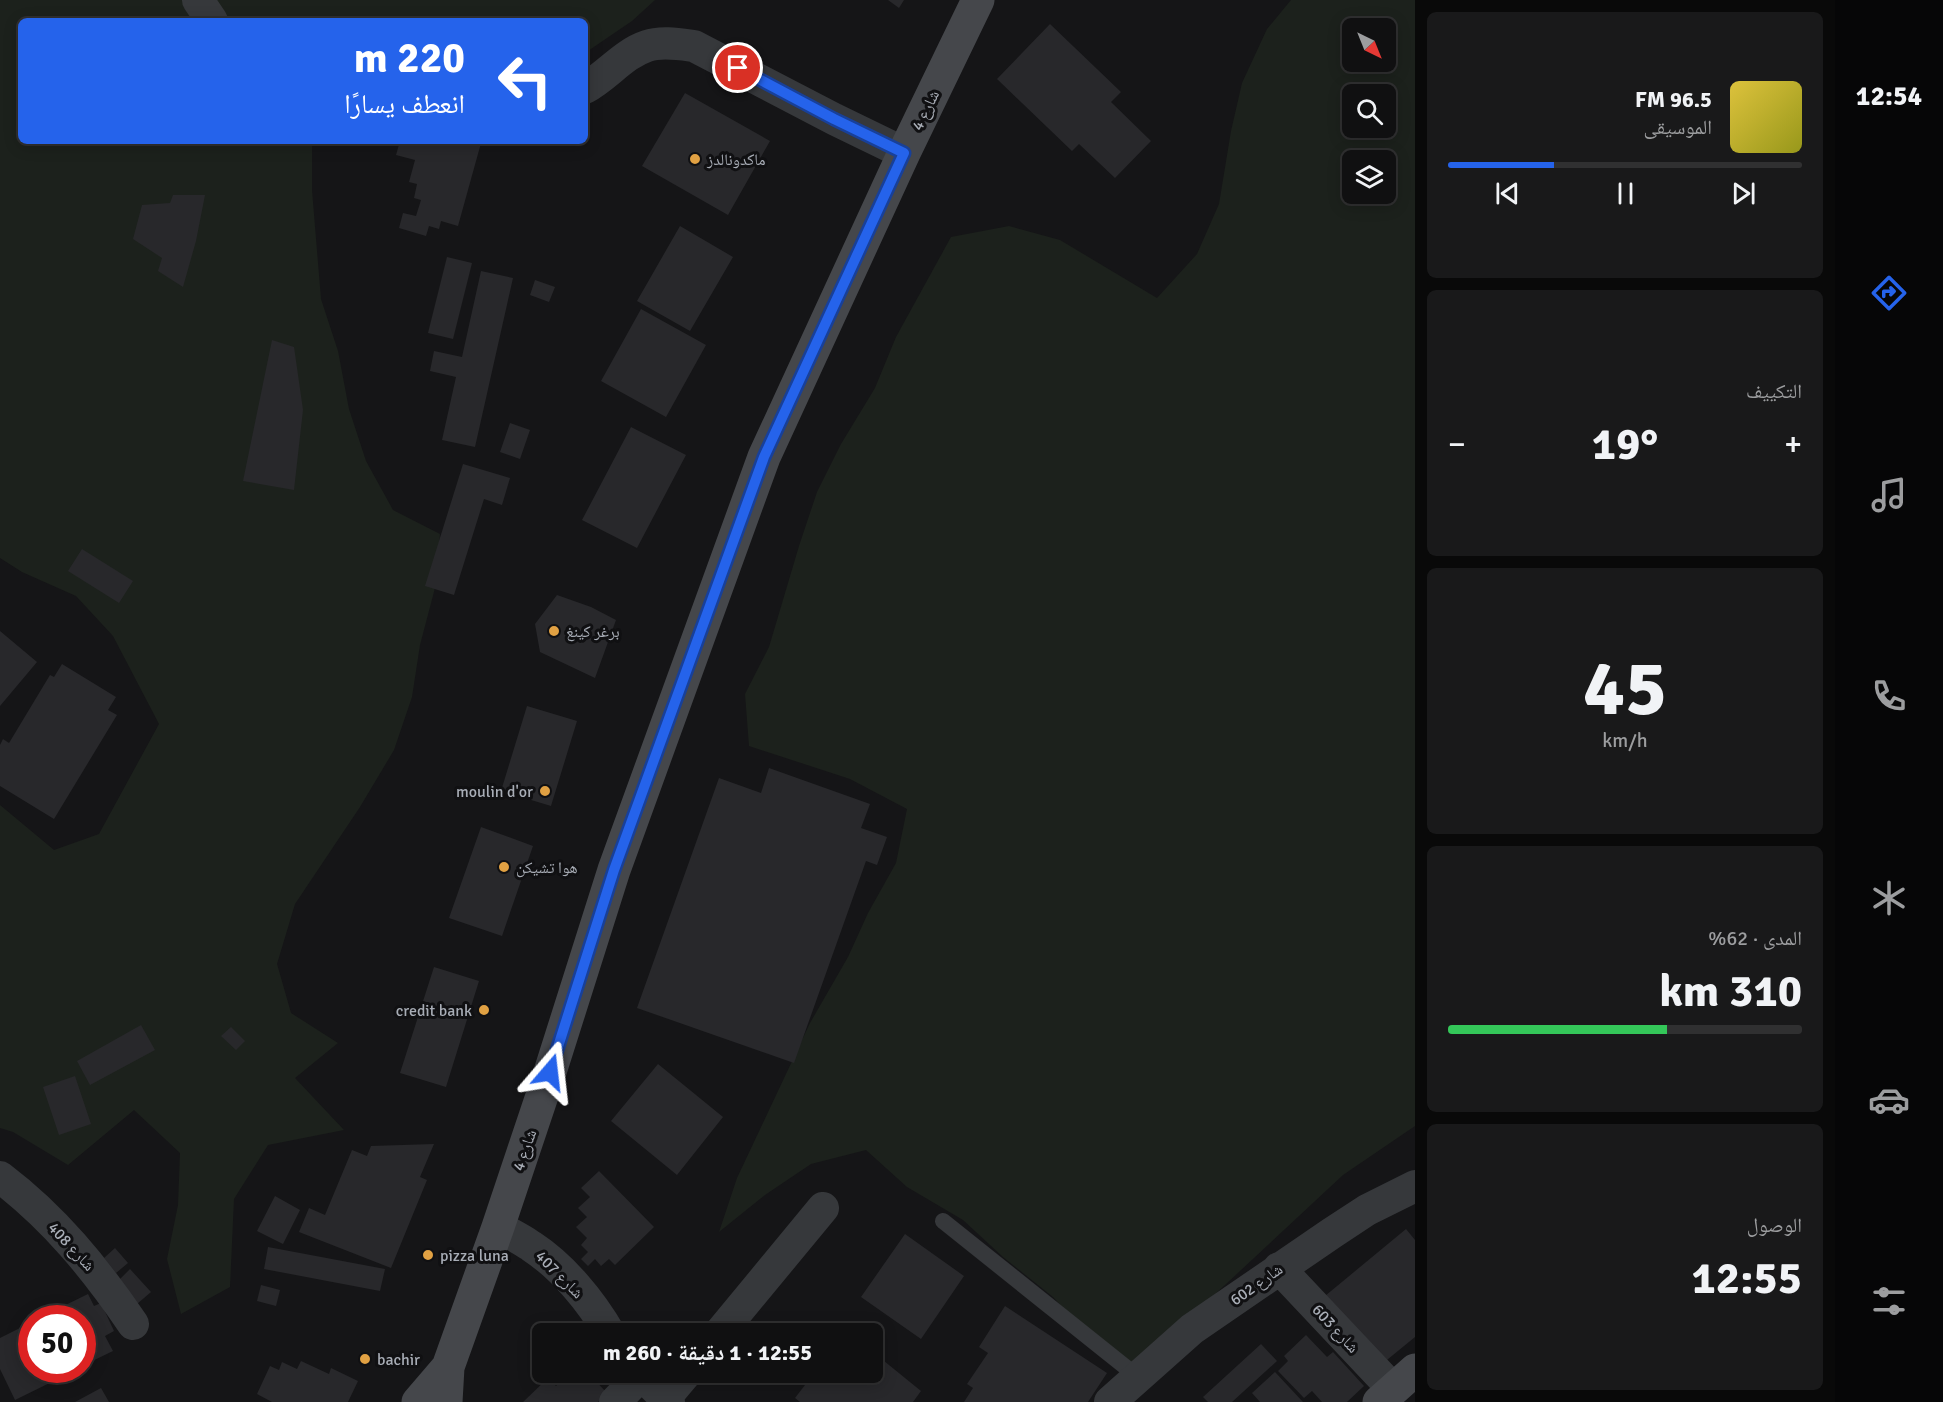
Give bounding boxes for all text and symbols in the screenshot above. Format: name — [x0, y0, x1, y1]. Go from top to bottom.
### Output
north arrow — [1342, 18, 1396, 72]
map controls — [1342, 18, 1396, 204]
text: 220 m — [354, 33, 465, 84]
icon: left — [486, 42, 564, 120]
pin — [712, 42, 763, 93]
icon: arrive — [721, 51, 754, 84]
text: 12:54 — [1856, 80, 1922, 113]
button: search — [1342, 84, 1396, 138]
text: 96.5 FM — [1635, 86, 1712, 113]
street label: شارع 4 — [908, 87, 944, 134]
text: انعطف يسارًا — [344, 88, 465, 121]
text: الموسيقى — [1644, 115, 1712, 140]
place label: ماكدونالدز — [706, 150, 766, 170]
button: layers — [1342, 150, 1396, 204]
marker: ماكدونالدز — [688, 152, 702, 166]
icon: previous — [1491, 177, 1524, 210]
icon: pause — [1609, 177, 1642, 210]
icon: next — [1727, 177, 1760, 210]
icon: directions — [1868, 272, 1910, 314]
text: التكييف — [1746, 379, 1802, 404]
text: 19° — [1592, 417, 1658, 472]
text: − — [1448, 424, 1466, 465]
text: + — [1784, 424, 1802, 465]
icon: music — [1868, 474, 1910, 516]
place label: برغر كينغ — [566, 622, 620, 642]
marker: برغر كينغ — [547, 624, 561, 638]
text: 45 — [1583, 641, 1667, 737]
icon: phone — [1868, 675, 1910, 717]
text: km/h — [1602, 728, 1648, 753]
place label: moulin d'or — [456, 782, 533, 802]
marker: moulin d'or — [538, 784, 552, 798]
place label: هوا تشيكن — [516, 858, 578, 878]
marker: هوا تشيكن — [497, 860, 511, 874]
icon: climate — [1868, 877, 1910, 919]
text: المدى · 62% — [1708, 926, 1802, 951]
text: 310 km — [1659, 964, 1802, 1019]
place label: credit bank — [396, 1001, 472, 1021]
marker: credit bank — [477, 1003, 491, 1017]
position arrow — [518, 1040, 582, 1104]
icon: car — [1868, 1079, 1910, 1121]
street label: شارع 4 — [509, 1127, 541, 1174]
text: الوصول — [1747, 1213, 1802, 1238]
street label: شارع 408 — [44, 1218, 99, 1275]
place label: pizza luna — [440, 1246, 509, 1266]
street label: شارع 407 — [531, 1246, 588, 1303]
marker: pizza luna — [421, 1248, 435, 1262]
text: 12:55 — [1692, 1251, 1802, 1306]
street label: شارع 602 — [1226, 1259, 1287, 1310]
icon: filters — [1868, 1280, 1910, 1322]
street label: شارع 603 — [1308, 1300, 1363, 1357]
speed limit sign: 50 — [18, 1305, 96, 1383]
text: 12:55 · 1 دقيقة · 260 m — [603, 1339, 812, 1366]
place label: bachir — [377, 1350, 420, 1370]
marker: bachir — [358, 1352, 372, 1366]

